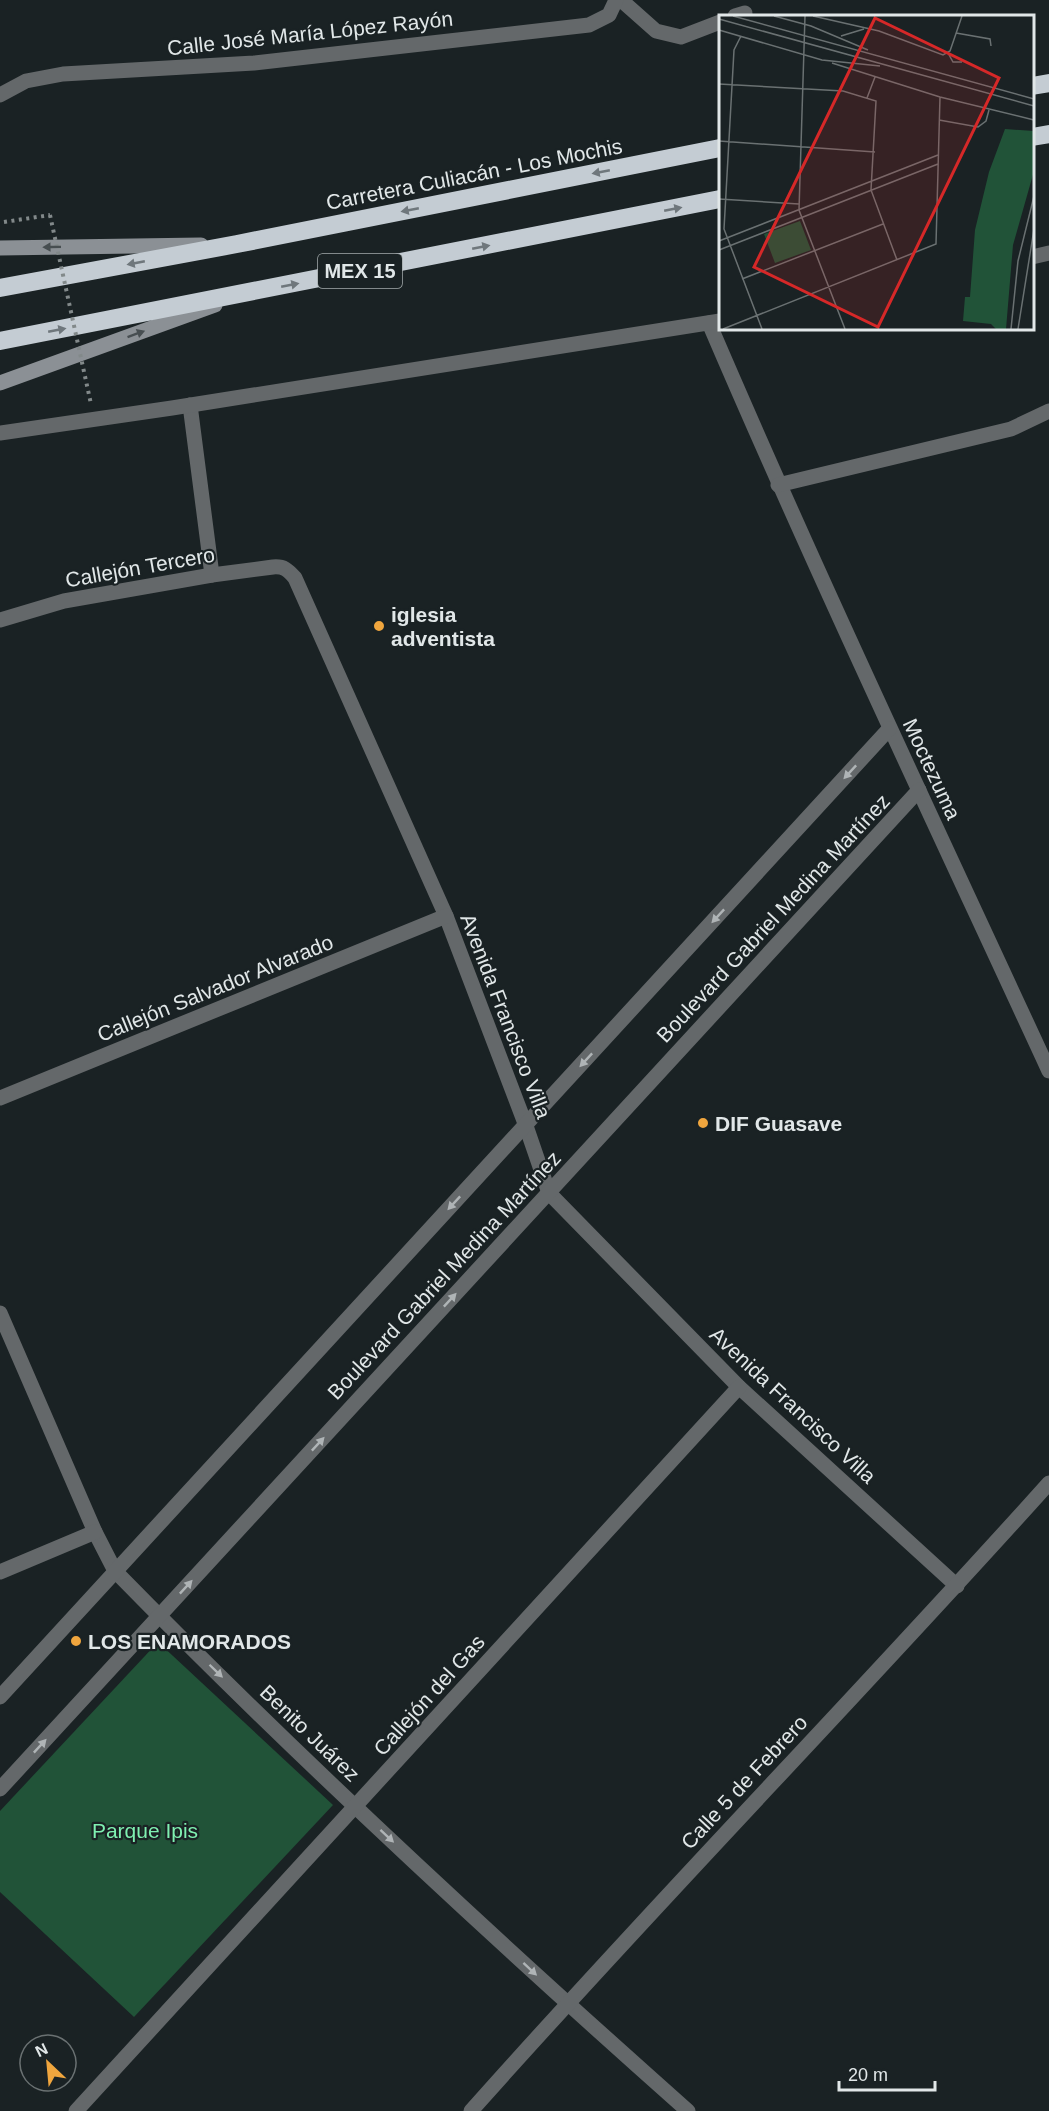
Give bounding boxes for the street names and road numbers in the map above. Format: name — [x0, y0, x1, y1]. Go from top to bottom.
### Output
street label: Calle José María López Rayón — [166, 7, 454, 59]
street label: Carretera Culiacán - Los Mochis — [324, 134, 624, 214]
road number: MEX 15 — [318, 254, 402, 288]
street label: Callejón Tercero — [63, 543, 217, 591]
street label: Moctezuma — [899, 715, 965, 823]
street label: Boulevard Gabriel Medina Martínez — [652, 789, 894, 1047]
street label: Avenida Francisco Villa — [456, 910, 556, 1122]
street label: Callejón Salvador Alvarado — [94, 930, 336, 1046]
street label: Boulevard Gabriel Medina Martínez — [323, 1146, 565, 1404]
street label: Avenida Francisco Villa — [706, 1322, 881, 1488]
street label: Callejón del Gas — [369, 1630, 489, 1760]
street label: Benito Juárez — [256, 1680, 364, 1786]
street label: Calle 5 de Febrero — [676, 1711, 812, 1853]

